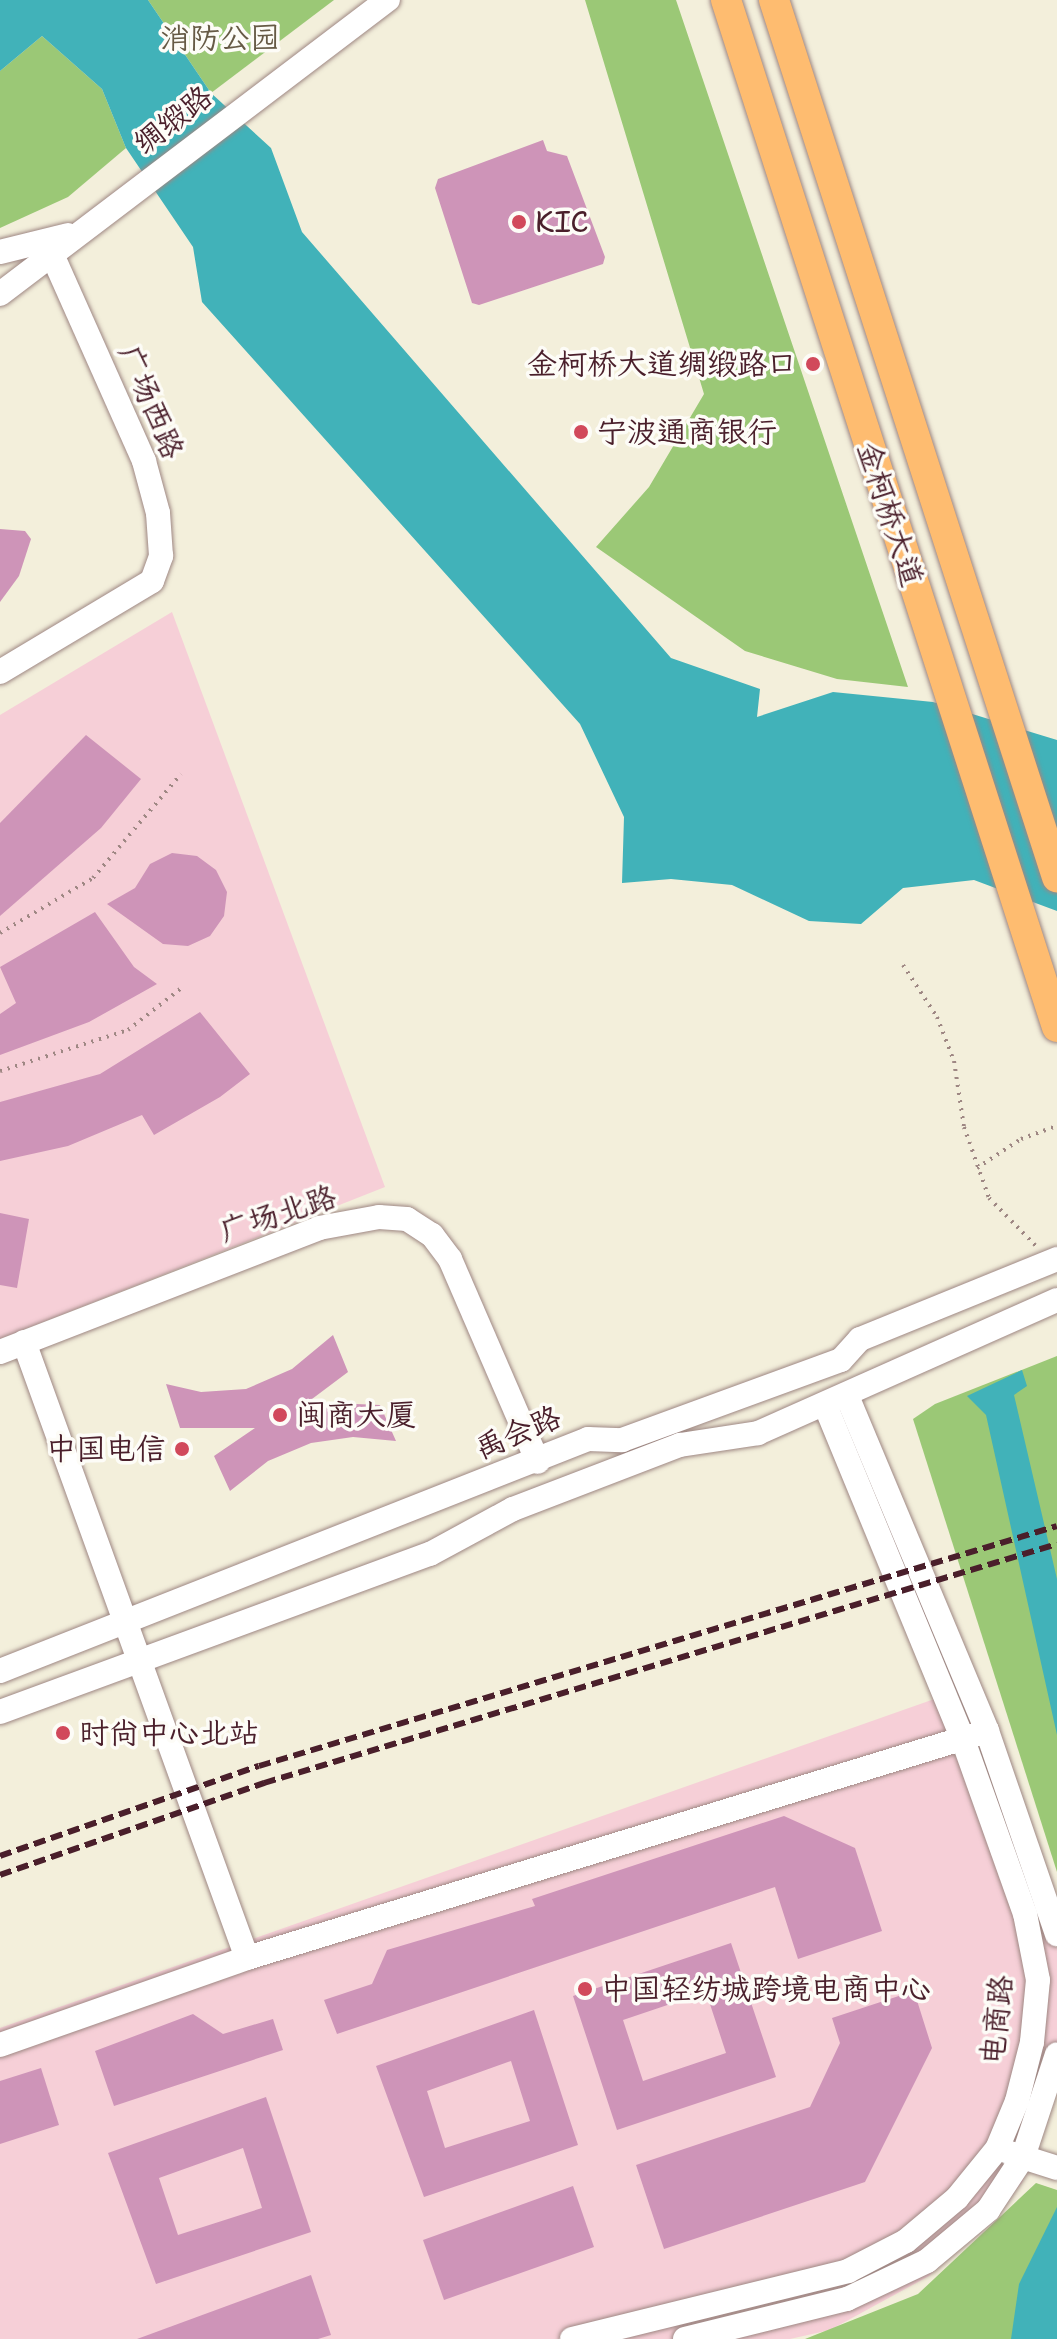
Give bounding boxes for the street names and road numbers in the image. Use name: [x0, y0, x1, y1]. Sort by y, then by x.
street label: 绸缎路: [126, 78, 220, 162]
street label: 广场西路: [111, 340, 191, 464]
street label: 金柯桥大道: [850, 437, 930, 591]
street label: 广场北路: [215, 1178, 341, 1250]
street label: 禹会路: [470, 1399, 566, 1467]
street label: 电商路: [974, 1973, 1020, 2067]

